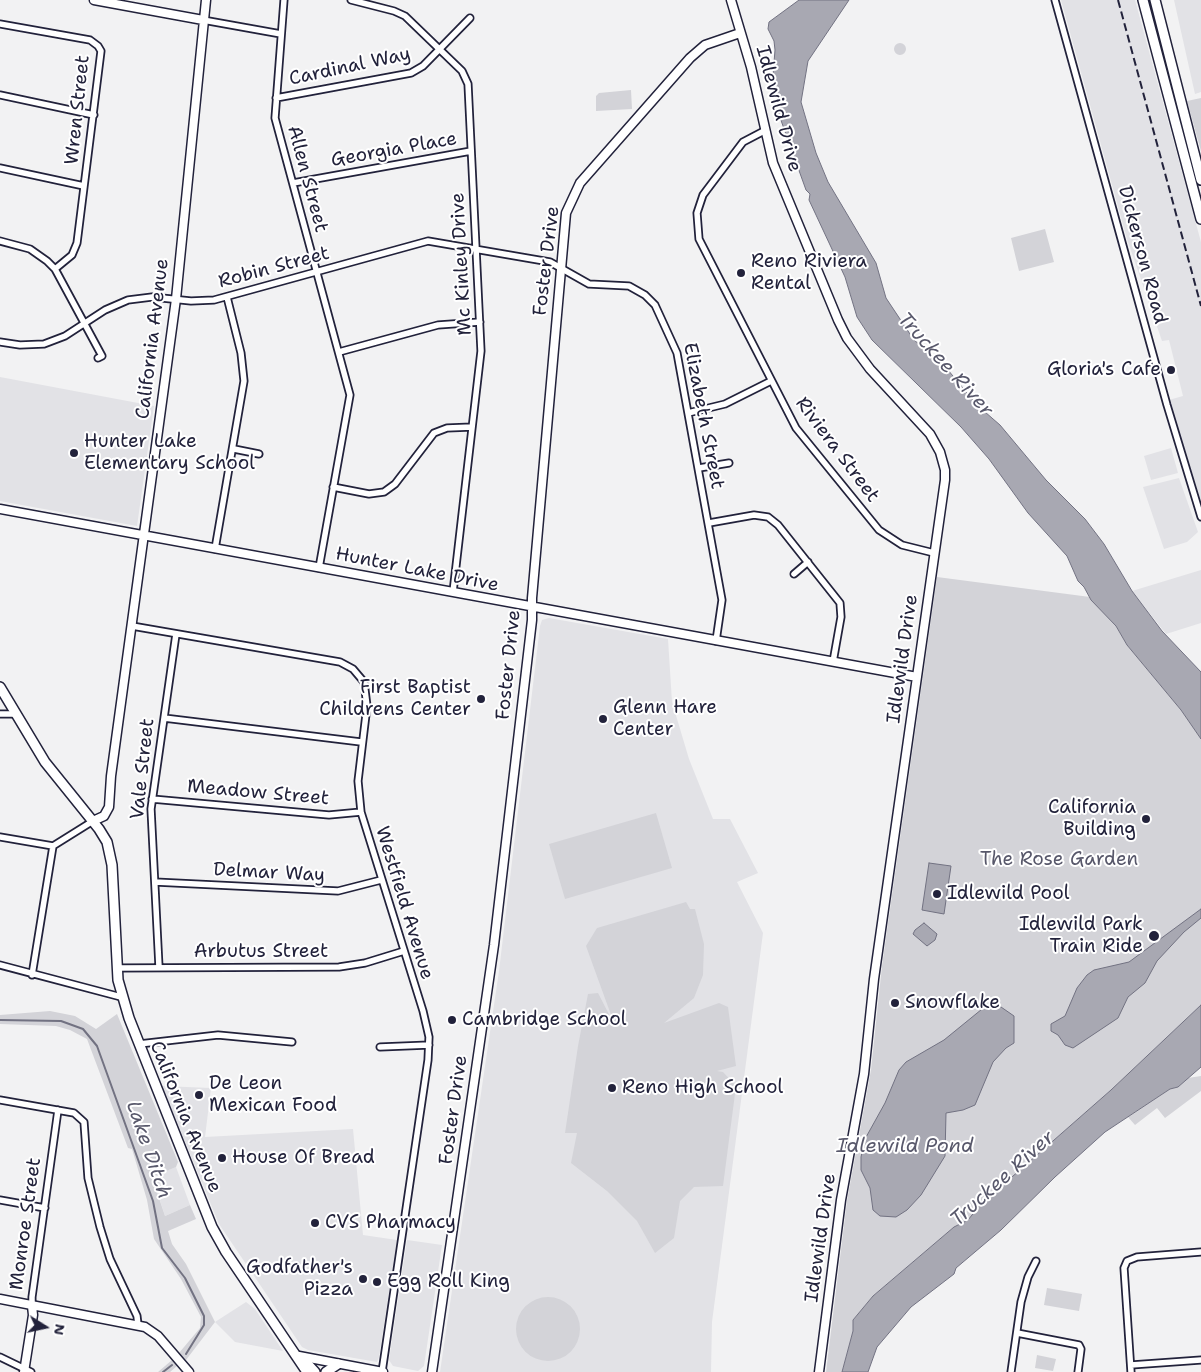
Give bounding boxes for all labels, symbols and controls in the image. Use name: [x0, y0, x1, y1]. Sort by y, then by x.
street label: Cardinal Way: [287, 43, 413, 91]
street label: Idlewild Drive: [750, 43, 806, 175]
street label: Wren Street: [61, 54, 95, 166]
street label: Allen Street: [282, 123, 332, 235]
street label: Georgia Place: [329, 128, 459, 172]
street label: Dickerson Road: [1113, 183, 1171, 327]
street label: Mc Kinley Drive: [447, 192, 477, 336]
street label: Foster Drive: [529, 205, 565, 317]
street label: Robin Street: [216, 242, 332, 294]
place label: Reno Riviera Rental: [751, 251, 867, 295]
street label: California Avenue: [132, 257, 174, 421]
marker: Reno Riviera Rental: [735, 267, 747, 279]
water label: Truckee River: [892, 308, 998, 422]
street label: Elizabeth Street: [678, 341, 728, 491]
place label: Gloria's Cafe: [1047, 359, 1161, 381]
marker: Gloria's Cafe: [1165, 364, 1177, 376]
street label: Riviera Street: [790, 393, 884, 507]
place label: Hunter Lake Elementary School: [84, 431, 255, 475]
marker: Hunter Lake Elementary School: [68, 447, 80, 459]
street label: Hunter Lake Drive: [333, 543, 501, 597]
street label: Idlewild Drive: [883, 593, 923, 725]
street label: Foster Drive: [492, 609, 526, 721]
place label: First Baptist Childrens Center: [319, 677, 471, 721]
marker: First Baptist Childrens Center: [475, 693, 487, 705]
place label: Glenn Hare Center: [613, 697, 717, 741]
marker: Glenn Hare Center: [597, 713, 609, 725]
street label: Vale Street: [126, 717, 160, 821]
street label: Meadow Street: [186, 775, 330, 811]
place label: California Building: [1048, 797, 1136, 841]
marker: California Building: [1140, 813, 1152, 825]
street label: Westfield Avenue: [370, 824, 438, 982]
park label: The Rose Garden: [980, 849, 1138, 871]
street label: Delmar Way: [213, 859, 325, 887]
place label: Idlewild Pool: [947, 883, 1069, 905]
marker: Idlewild Pool: [931, 888, 943, 900]
place label: Idlewild Park Train Ride: [1019, 914, 1143, 958]
marker: Idlewild Park Train Ride: [1147, 929, 1161, 943]
street label: Arbutus Street: [194, 941, 328, 963]
place label: Snowflake: [905, 992, 1000, 1014]
marker: Snowflake: [889, 997, 901, 1009]
place label: Cambridge School: [462, 1009, 626, 1031]
marker: Cambridge School: [446, 1014, 458, 1026]
street label: California Avenue: [144, 1038, 226, 1196]
street label: Foster Drive: [435, 1054, 473, 1166]
place label: De Leon Mexican Food: [209, 1073, 337, 1117]
place label: Reno High School: [622, 1077, 783, 1099]
marker: Reno High School: [606, 1082, 618, 1094]
marker: De Leon Mexican Food: [193, 1089, 205, 1101]
water label: Lake Ditch: [120, 1098, 176, 1202]
water label: Truckee River: [946, 1126, 1060, 1232]
water label: Idlewild Pond: [836, 1135, 974, 1159]
place label: House Of Bread: [232, 1147, 375, 1169]
marker: House Of Bread: [216, 1152, 228, 1164]
street label: Monroe Street: [5, 1156, 47, 1292]
street label: Idlewild Drive: [801, 1172, 841, 1304]
place label: CVS Pharmacy: [325, 1212, 456, 1234]
marker: CVS Pharmacy: [309, 1217, 321, 1229]
place label: Godfather's Pizza: [246, 1257, 353, 1301]
place label: Egg Roll King: [387, 1271, 510, 1293]
marker: Godfather's Pizza: [357, 1273, 369, 1285]
marker: Egg Roll King: [371, 1276, 383, 1288]
north arrow: [20, 1302, 70, 1352]
text: N: [50, 1323, 70, 1337]

